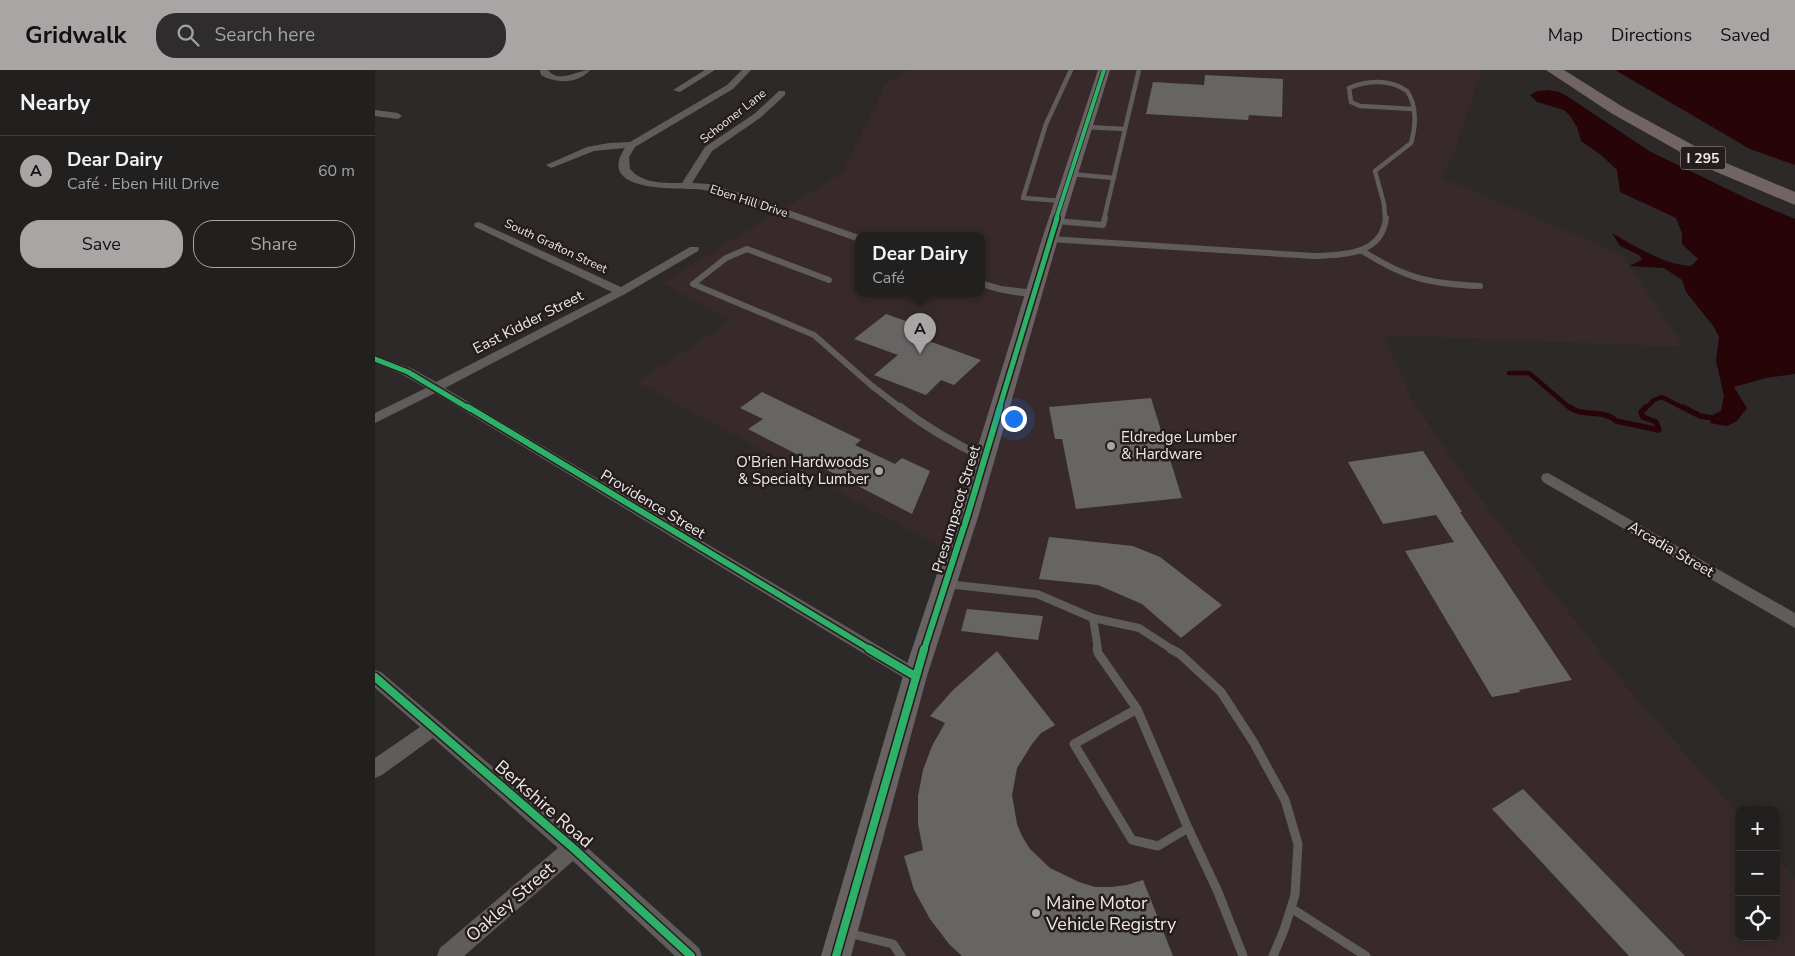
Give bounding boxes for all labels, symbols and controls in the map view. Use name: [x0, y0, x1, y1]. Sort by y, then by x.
search box: [156, 13, 506, 58]
text: Gridwalk: [25, 19, 126, 51]
icon: search: [174, 21, 202, 49]
text: Search here: [214, 22, 315, 48]
text: Map: [1548, 23, 1583, 47]
text: Directions: [1611, 23, 1692, 47]
text: Saved: [1720, 23, 1770, 47]
street label: Schooner Lane: [697, 85, 769, 147]
text: Nearby: [20, 89, 90, 117]
road number: I 295: [1681, 146, 1725, 170]
text: Dear Dairy: [67, 147, 162, 173]
text: A: [30, 160, 42, 182]
text: 60 m: [318, 160, 355, 182]
text: Café · Eben Hill Drive: [67, 173, 219, 195]
street label: Eben Hill Drive: [708, 181, 790, 221]
street label: South Grafton Street: [502, 215, 611, 277]
button: Save: [20, 220, 183, 268]
button: Share: [193, 220, 355, 268]
popup: [855, 232, 985, 297]
text: Dear Dairy: [872, 241, 968, 267]
text: Café: [872, 267, 905, 289]
street label: East Kidder Street: [469, 285, 587, 358]
pin: A: [904, 313, 936, 354]
your location: [1001, 406, 1027, 432]
place label: Eldredge Lumber & Hardware: [1121, 427, 1237, 464]
marker: Eldredge Lumber & Hardware: [1105, 440, 1117, 452]
street label: Presumpscot Street: [927, 442, 985, 575]
place label: O'Brien Hardwoods & Specialty Lumber: [736, 452, 870, 489]
street label: Providence Street: [597, 465, 710, 544]
marker: O'Brien Hardwoods & Specialty Lumber: [873, 465, 885, 477]
street label: Arcadia Street: [1624, 516, 1718, 582]
street label: Berkshire Road: [490, 755, 598, 853]
map controls: [1735, 806, 1780, 941]
button: +: [1735, 806, 1780, 851]
button: −: [1735, 851, 1780, 896]
street label: Oakley Street: [461, 856, 560, 947]
place label: Maine Motor Vehicle Registry: [1045, 891, 1177, 936]
button: locate: [1735, 896, 1780, 941]
marker: Maine Motor Vehicle Registry: [1030, 907, 1042, 919]

